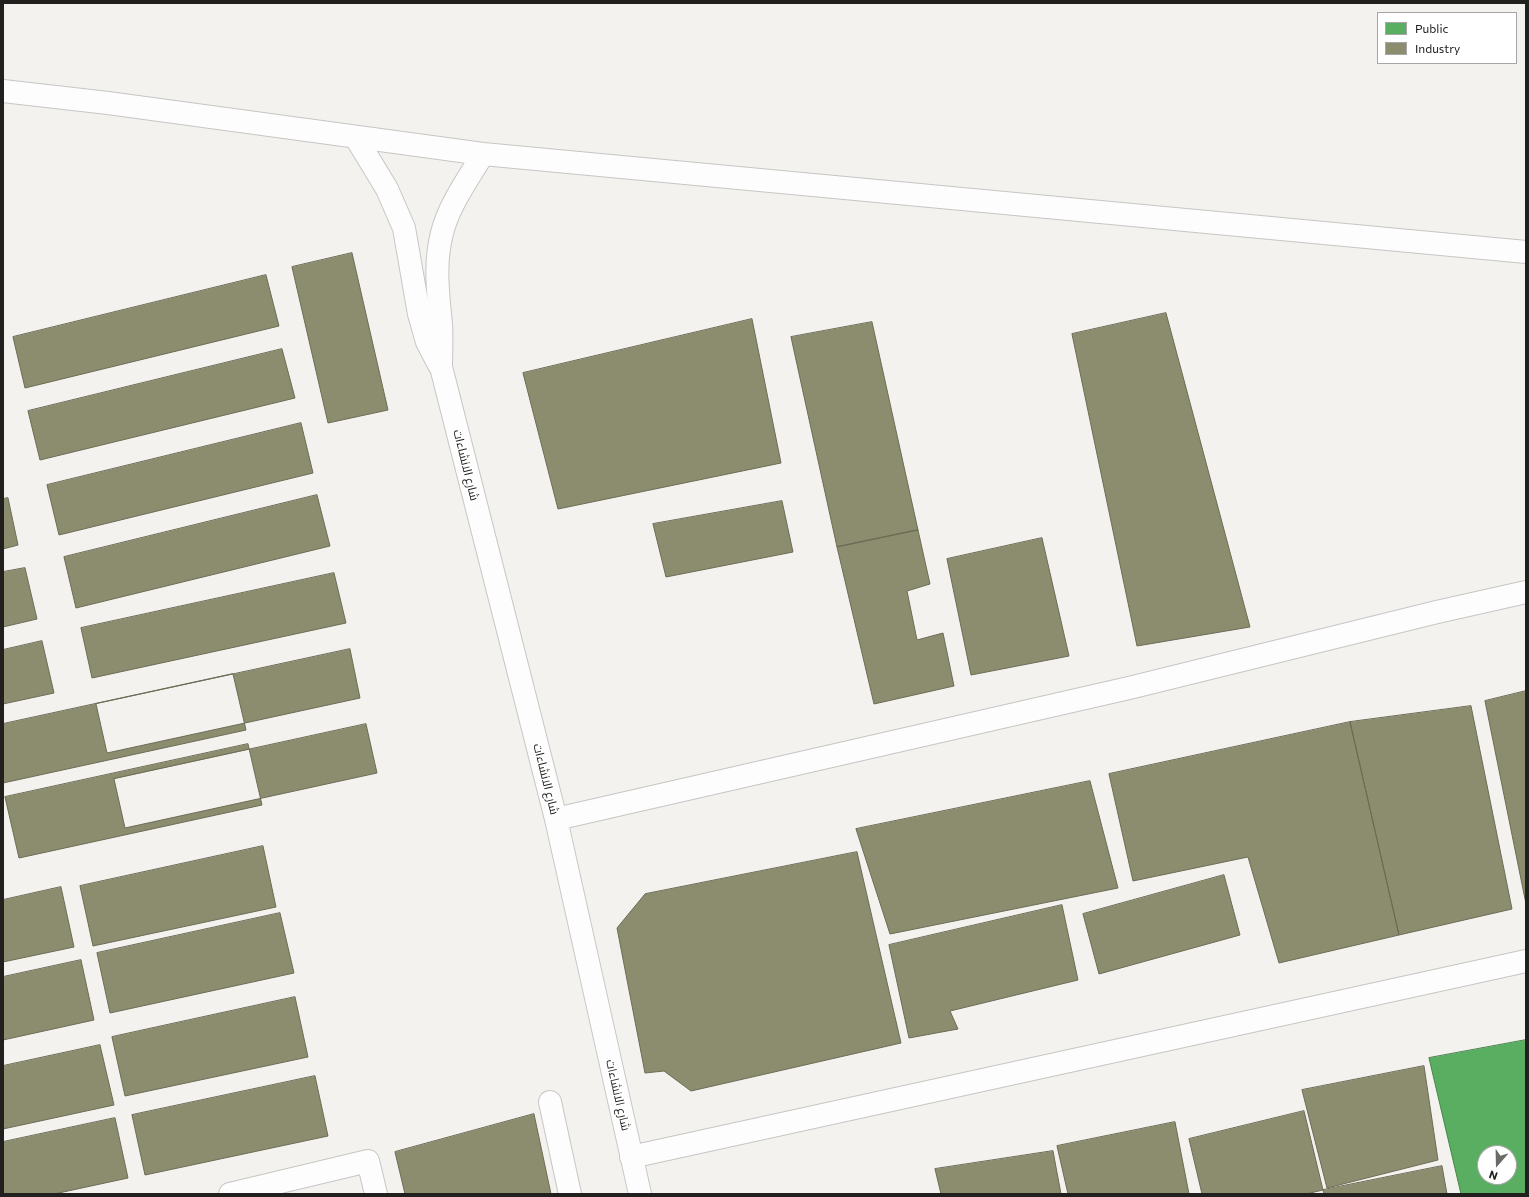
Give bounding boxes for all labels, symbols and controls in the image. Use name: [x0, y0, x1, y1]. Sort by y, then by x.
legend: [1377, 12, 1517, 64]
text: Public: [1415, 21, 1448, 35]
text: Industry: [1415, 41, 1460, 55]
street label: شارع الانشاءات: [450, 428, 482, 502]
street label: شارع الانشاءات: [530, 742, 562, 816]
street label: شارع الانشاءات: [603, 1058, 633, 1132]
north arrow: [1477, 1145, 1517, 1185]
text: N: [1487, 1168, 1499, 1183]

